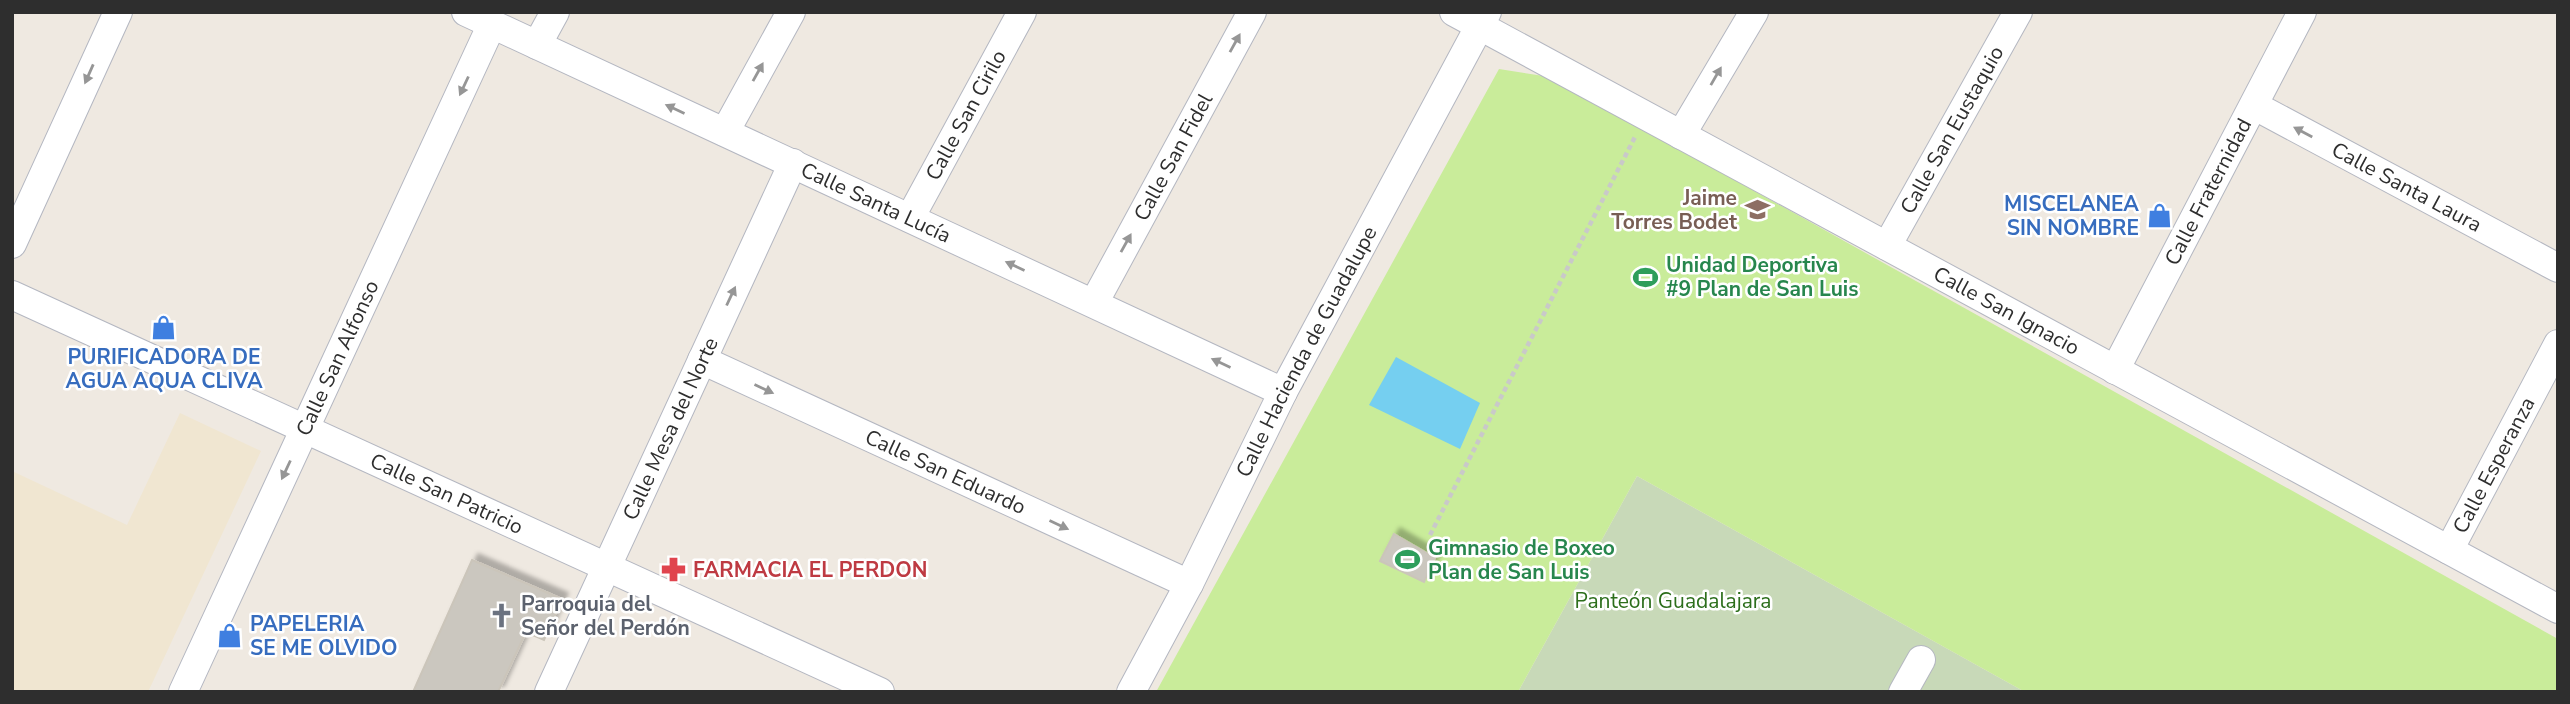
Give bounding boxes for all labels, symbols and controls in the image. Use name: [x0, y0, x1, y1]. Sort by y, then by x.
one-way arrow: [1229, 33, 1241, 53]
street label: Calle San Eustaquio: [1894, 41, 2010, 219]
street label: Calle San Cirilo: [919, 45, 1013, 185]
one-way arrow: [752, 62, 764, 82]
one-way arrow: [84, 64, 95, 85]
one-way arrow: [1710, 67, 1722, 86]
one-way arrow: [458, 76, 470, 96]
street label: Calle San Fidel: [1127, 88, 1220, 226]
one-way arrow: [665, 103, 685, 115]
street label: Calle Fraternidad: [2158, 113, 2258, 270]
one-way arrow: [2293, 126, 2313, 137]
street label: Calle Santa Laura: [2327, 135, 2487, 239]
street label: Calle Santa Lucía: [796, 156, 955, 250]
place label: Jaime Torres Bodet: [1611, 184, 1738, 236]
place label: MISCELANEA SIN NOMBRE: [2004, 190, 2139, 242]
school or university icon: Jaime Torres Bodet: [1743, 196, 1771, 224]
shop icon: MISCELANEA SIN NOMBRE: [2145, 202, 2173, 230]
street label: Calle Hacienda de Guadalupe: [1230, 221, 1383, 482]
one-way arrow: [1121, 233, 1132, 253]
place label: Unidad Deportiva #9 Plan de San Luis: [1666, 251, 1858, 303]
street label: Calle San Ignacio: [1928, 260, 2084, 362]
one-way arrow: [1005, 261, 1025, 272]
sports icon: Unidad Deportiva #9 Plan de San Luis: [1632, 263, 1660, 291]
street label: Calle San Alfonso: [289, 276, 386, 440]
one-way arrow: [725, 286, 737, 306]
shop icon: PURIFICADORA DE AGUA AQUA CLIVA: [150, 314, 178, 342]
street label: Calle Mesa del Norte: [616, 333, 725, 525]
place label: PURIFICADORA DE AGUA AQUA CLIVA: [65, 343, 263, 395]
one-way arrow: [1211, 357, 1231, 369]
one-way arrow: [754, 383, 774, 394]
street label: Calle Esperanza: [2446, 392, 2542, 538]
street label: Calle San Eduardo: [861, 423, 1030, 521]
street label: Calle San Patricio: [366, 447, 528, 541]
one-way arrow: [280, 460, 291, 481]
one-way arrow: [1049, 520, 1070, 531]
place label: Gimnasio de Boxeo Plan de San Luis: [1428, 534, 1615, 586]
sports icon: Gimnasio de Boxeo Plan de San Luis: [1394, 546, 1422, 574]
pharmacy icon: FARMACIA EL PERDON: [659, 556, 687, 584]
place label: FARMACIA EL PERDON: [693, 556, 928, 584]
park label: Panteón Guadalajara: [1575, 587, 1771, 615]
place label: Parroquia del Señor del Perdón: [521, 590, 690, 642]
church icon: Parroquia del Señor del Perdón: [487, 602, 515, 630]
place label: PAPELERIA SE ME OLVIDO: [250, 610, 397, 662]
shop icon: PAPELERIA SE ME OLVIDO: [216, 622, 244, 650]

